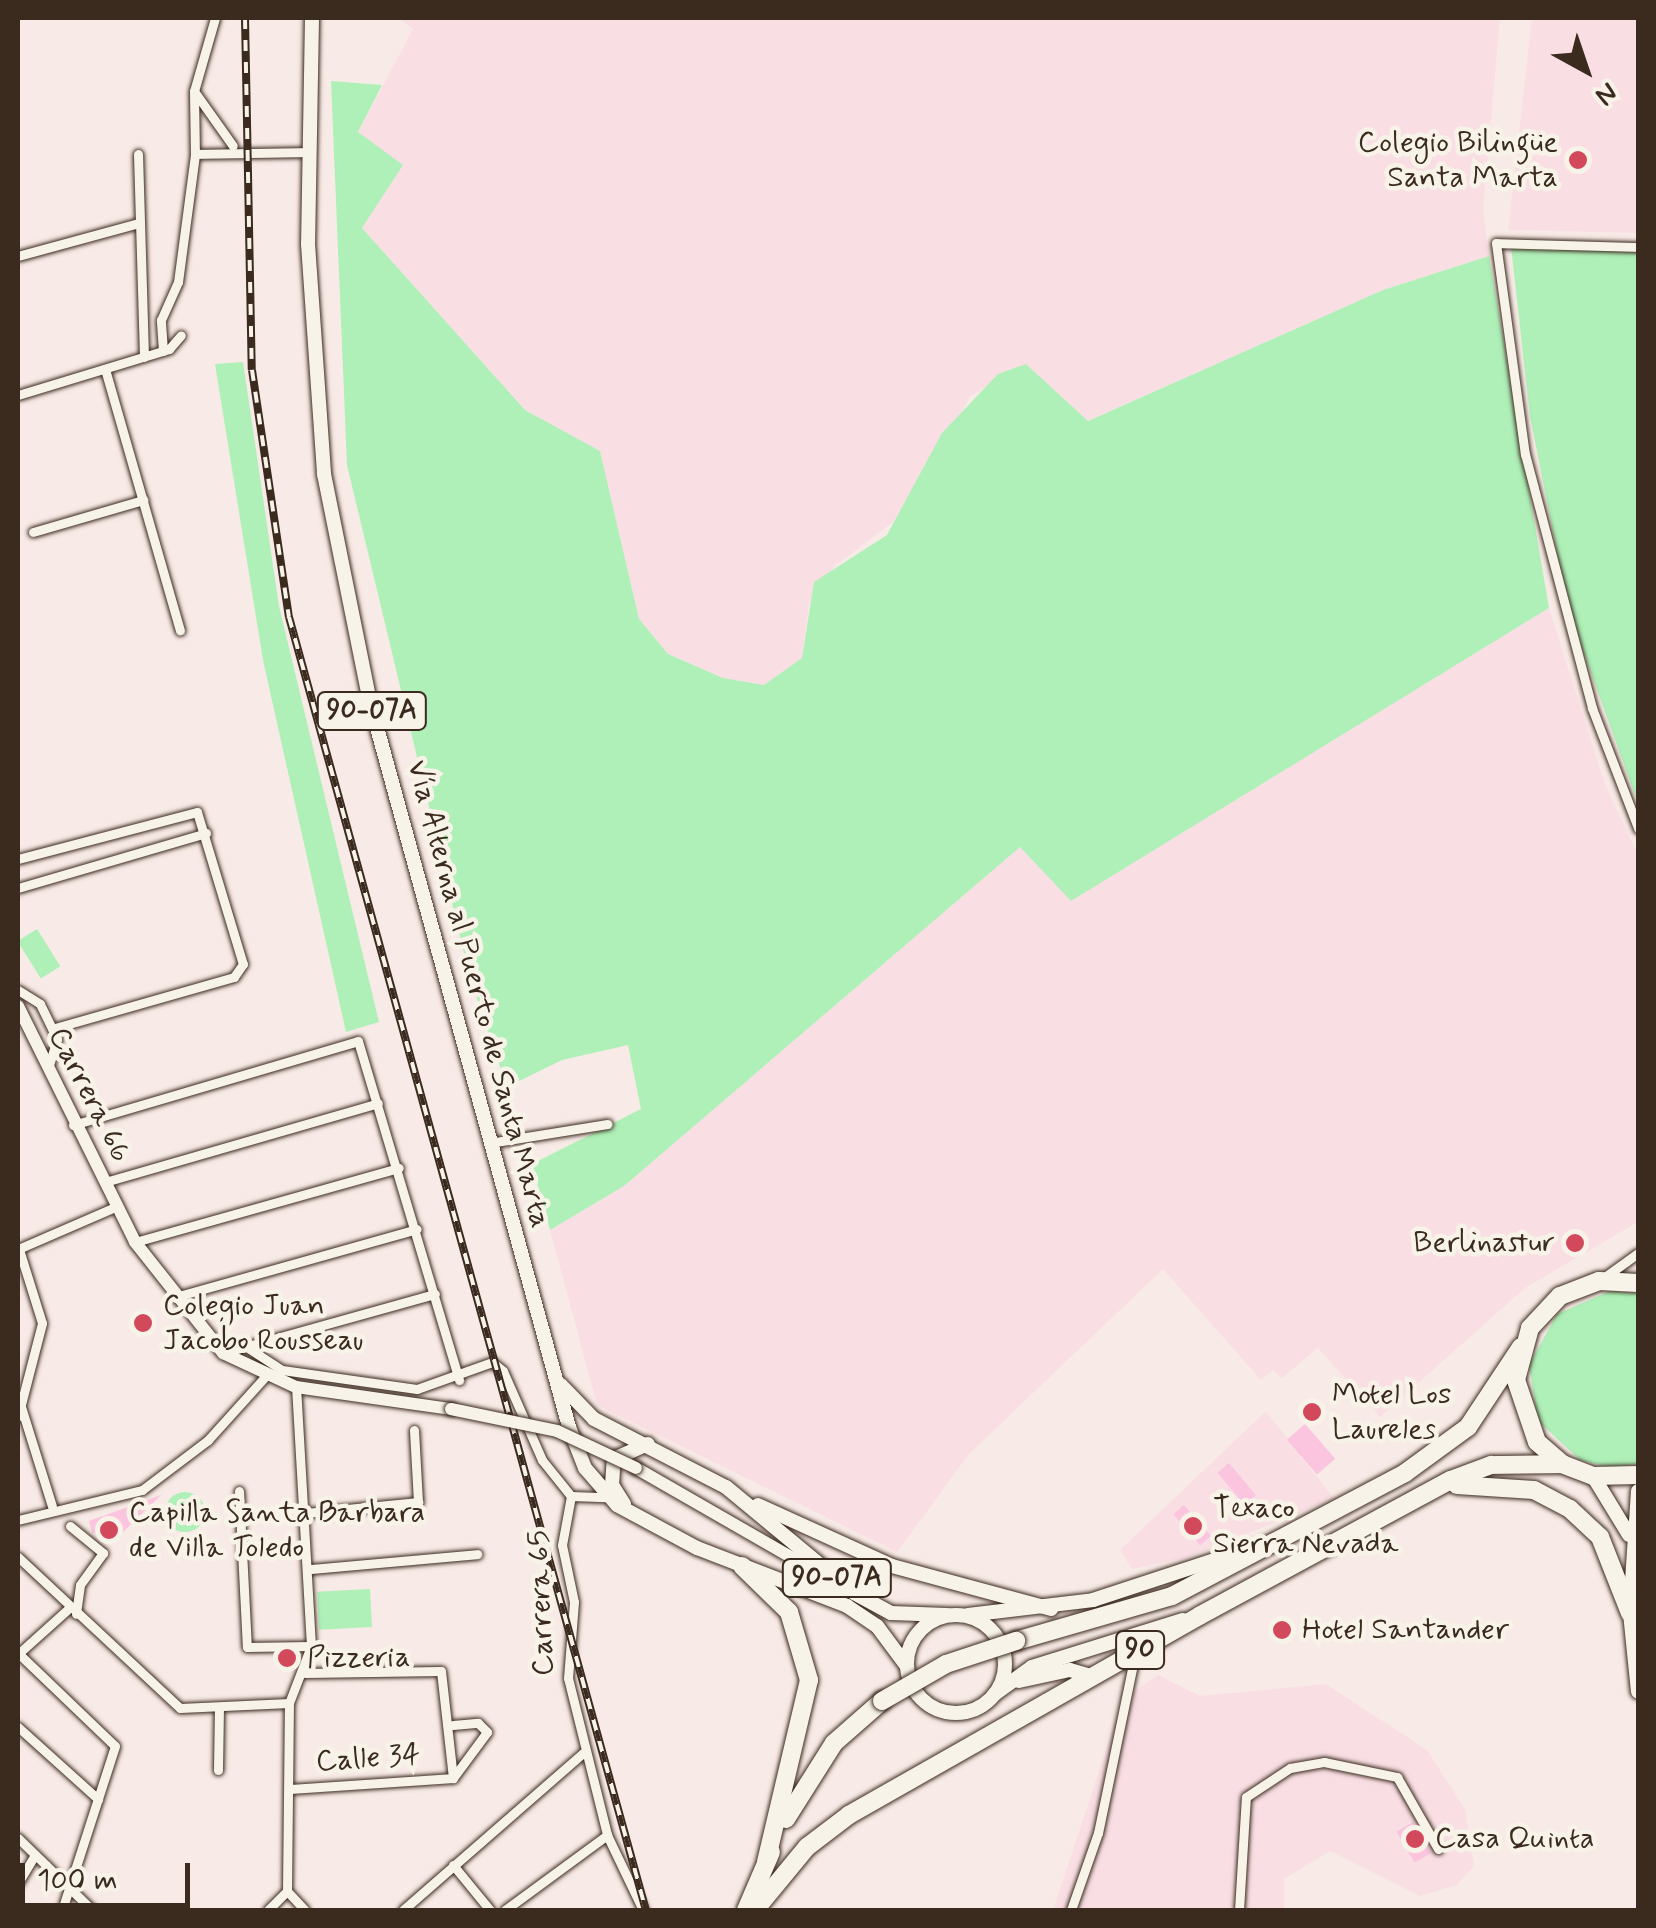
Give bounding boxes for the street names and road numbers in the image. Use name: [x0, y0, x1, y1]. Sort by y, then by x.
road number: 90-07A: [314, 688, 430, 734]
street label: Vía Alterna al Puerto de Santa Marta: [398, 757, 558, 1231]
street label: Carrera 66: [40, 1022, 138, 1168]
street label: Carrera 65: [521, 1529, 563, 1677]
road number: 90-07A: [780, 1555, 894, 1601]
road number: 90: [1115, 1627, 1165, 1673]
street label: Calle 34: [315, 1737, 421, 1781]

